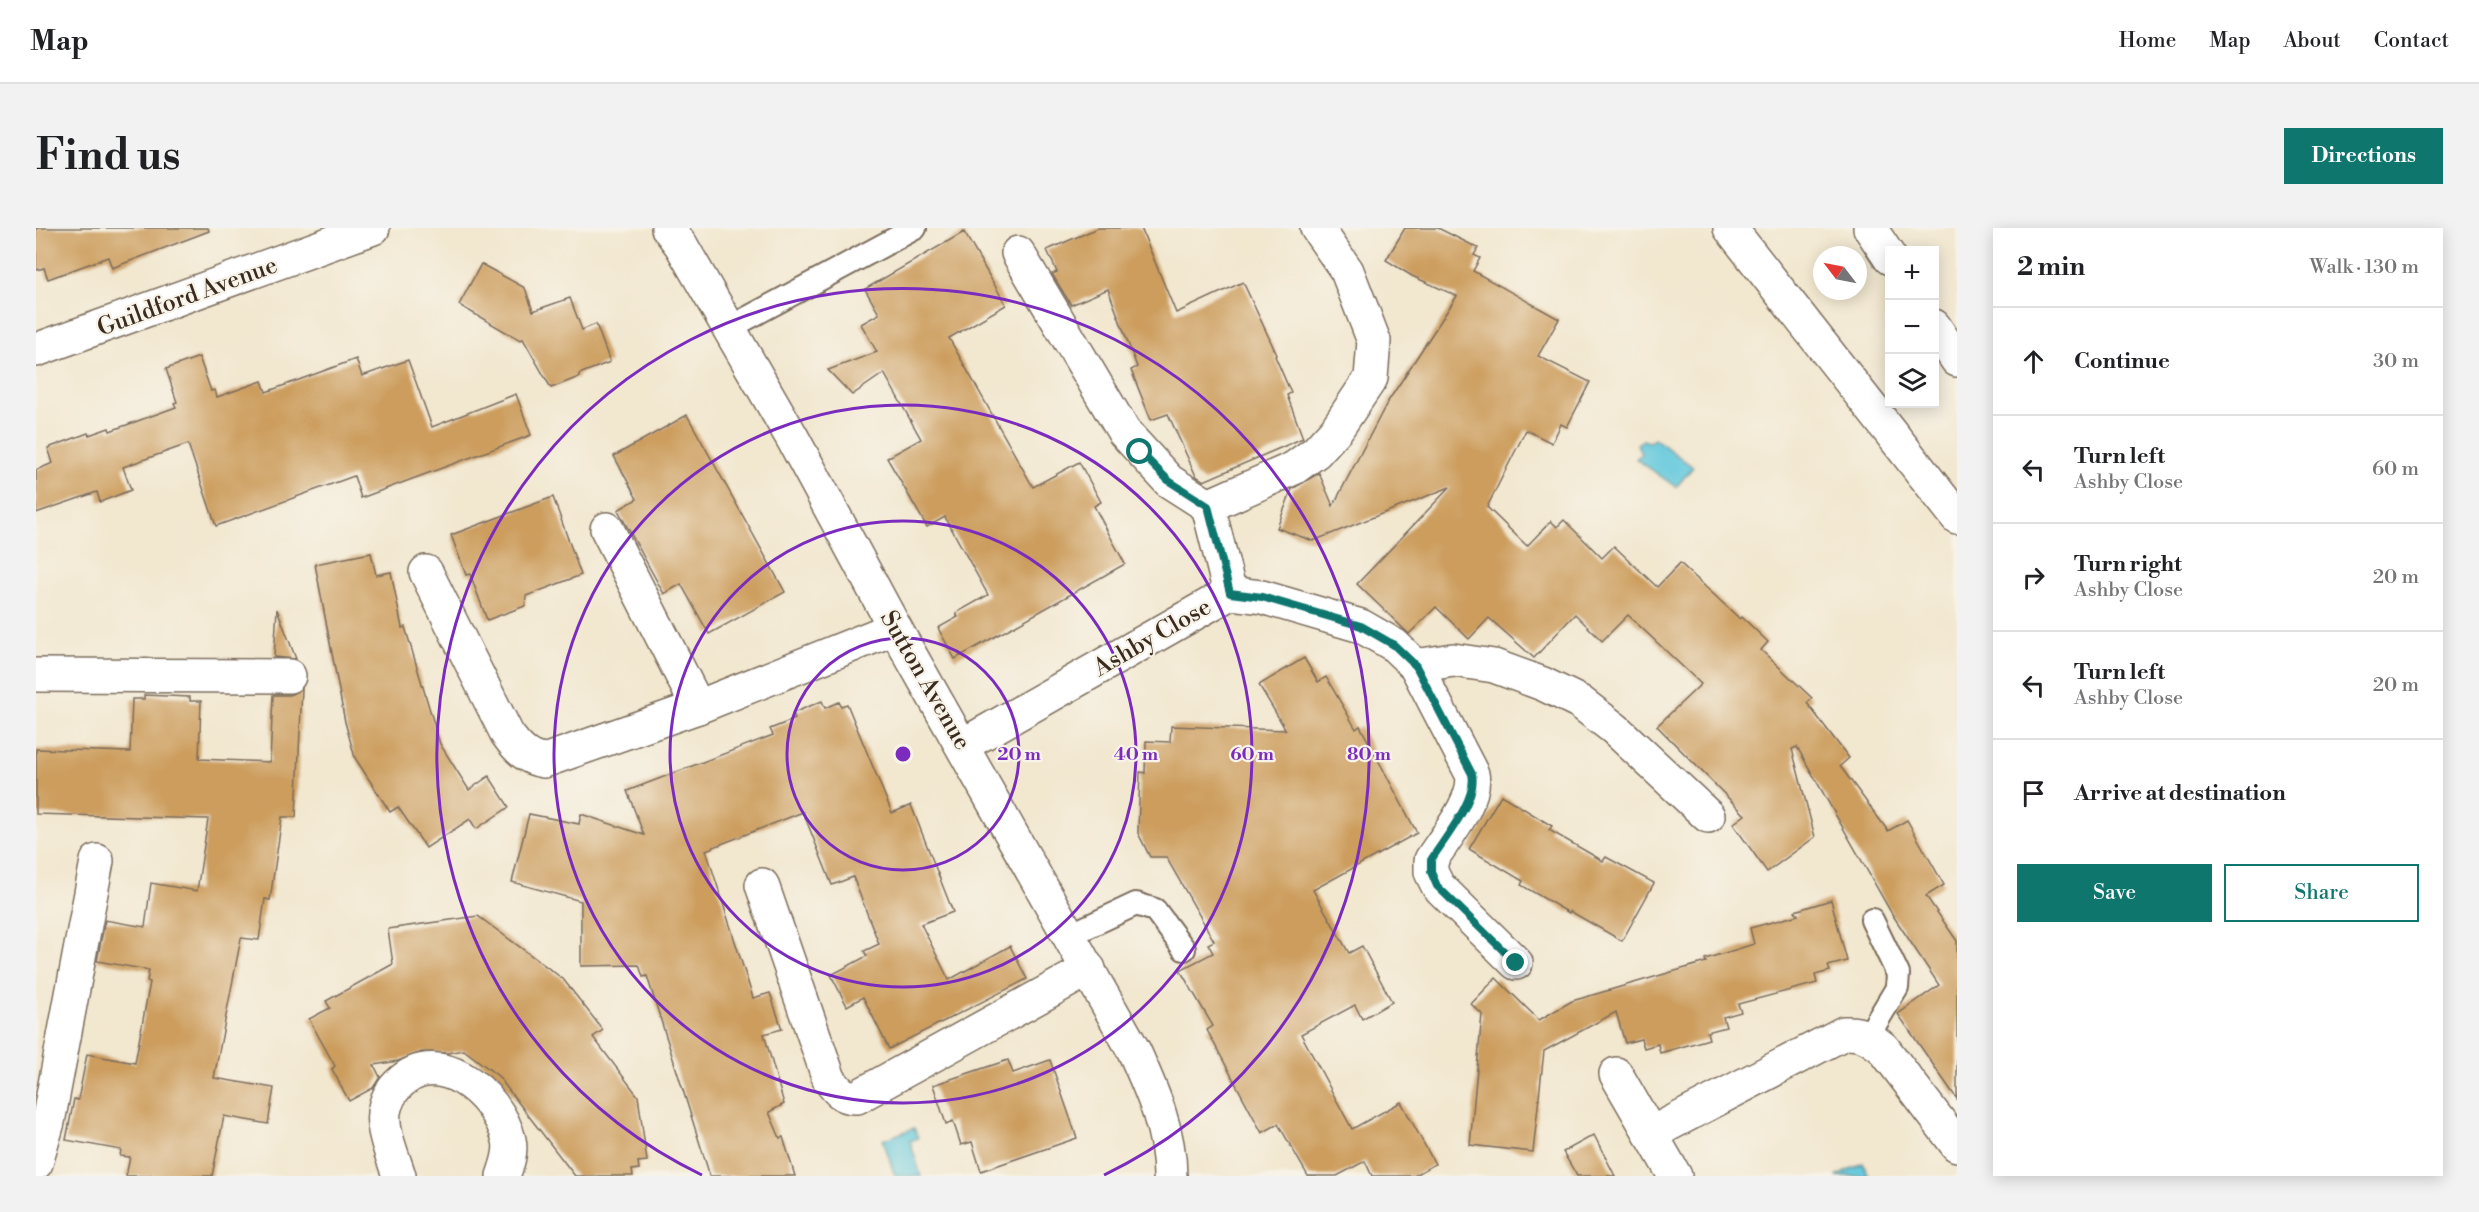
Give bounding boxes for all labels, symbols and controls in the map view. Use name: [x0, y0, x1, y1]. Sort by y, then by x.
text: Map: [30, 24, 89, 59]
text: Home: [2119, 28, 2176, 54]
text: Map: [2209, 28, 2251, 54]
text: About: [2284, 28, 2341, 54]
text: Contact: [2374, 28, 2449, 54]
button: Directions: [2284, 128, 2443, 184]
text: Find us: [36, 130, 180, 183]
north arrow: [1813, 246, 1867, 300]
map controls: [1885, 246, 1939, 408]
button: +: [1885, 246, 1939, 300]
street label: Guildford Avenue: [93, 250, 282, 343]
text: 2 min: [2017, 251, 2085, 283]
text: Walk · 130 m: [2310, 255, 2419, 280]
button: −: [1885, 300, 1939, 354]
icon: ahead: [2017, 345, 2050, 378]
text: Continue: [2074, 348, 2170, 375]
text: 30 m: [2373, 349, 2419, 374]
button: layers: [1885, 354, 1939, 408]
route start: [1126, 438, 1152, 464]
text: Turn left: [2074, 443, 2165, 470]
icon: left: [2017, 453, 2050, 486]
text: 60 m: [2372, 457, 2419, 482]
text: Ashby Close: [2074, 470, 2183, 495]
text: Turn right: [2074, 551, 2182, 578]
icon: right: [2017, 561, 2050, 594]
text: 20 m: [2373, 565, 2419, 590]
text: Ashby Close: [2074, 578, 2183, 603]
street label: Ashby Close: [1087, 592, 1217, 684]
street label: Sutton Avenue: [873, 605, 977, 756]
text: Turn left: [2074, 659, 2165, 686]
icon: left: [2017, 669, 2050, 702]
text: 20 m: [2373, 673, 2419, 698]
text: Ashby Close: [2074, 686, 2183, 711]
text: 20 m: [997, 743, 1041, 766]
text: 40 m: [1114, 743, 1159, 766]
text: 60 m: [1230, 743, 1274, 766]
text: 80 m: [1347, 743, 1392, 766]
centre of rings: [893, 744, 913, 764]
icon: arrive: [2017, 777, 2050, 810]
text: Arrive at destination: [2074, 780, 2286, 807]
button: Save: [2017, 864, 2212, 922]
button: Share: [2224, 864, 2419, 922]
route end: [1502, 949, 1528, 975]

